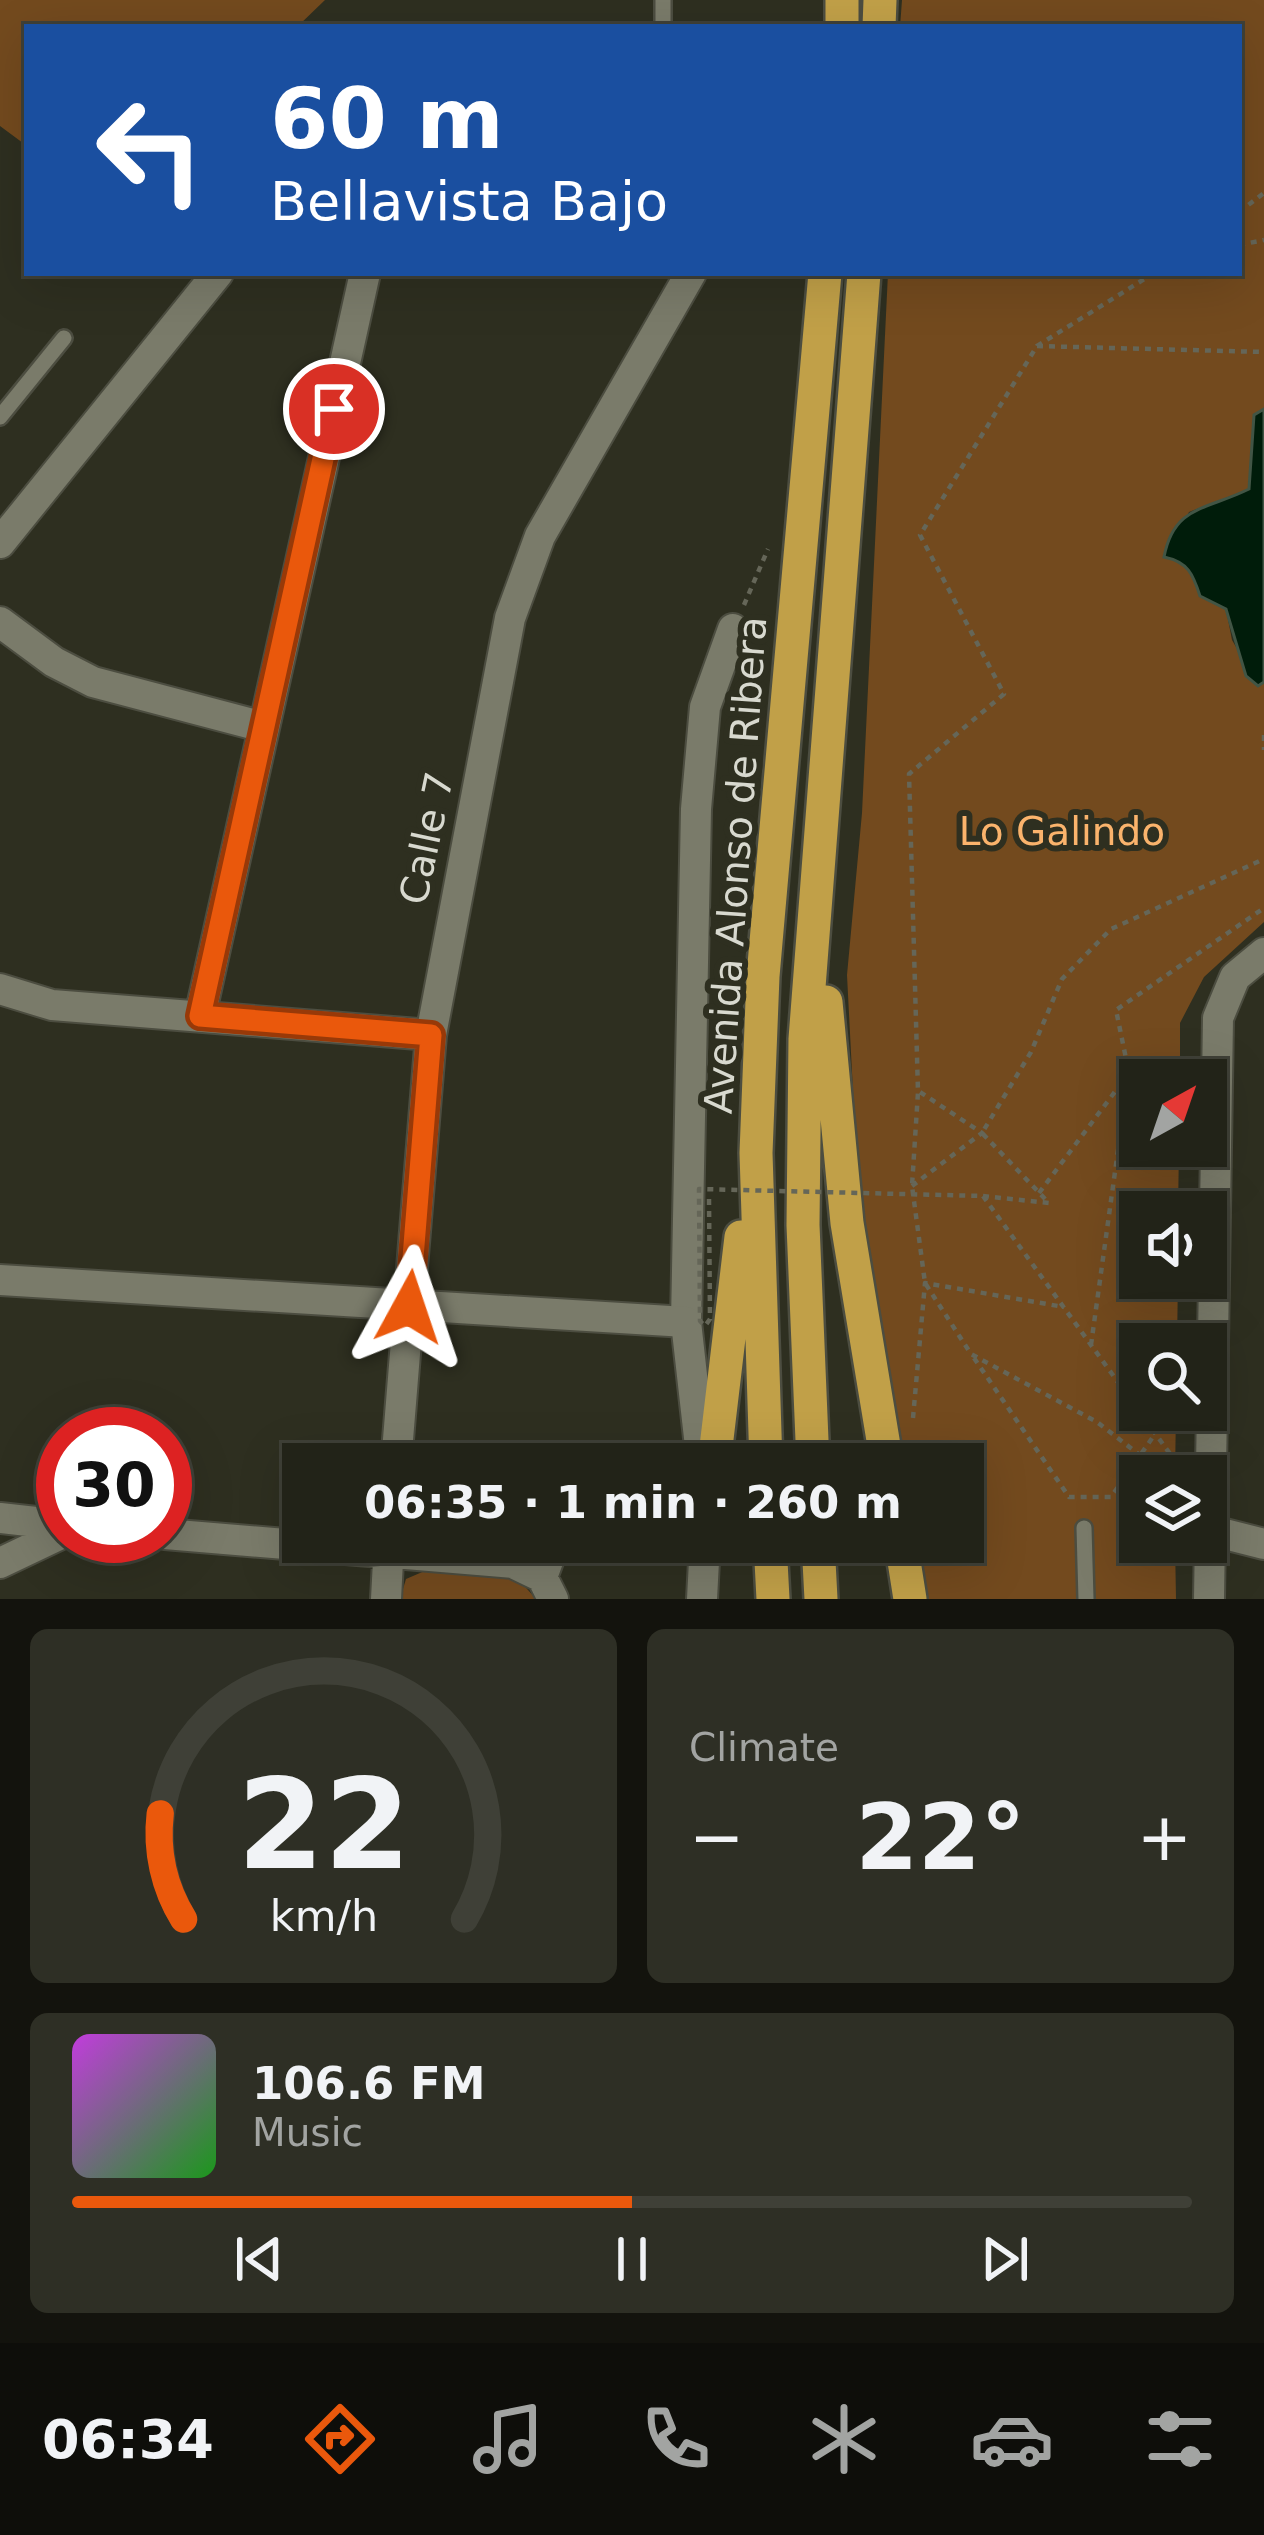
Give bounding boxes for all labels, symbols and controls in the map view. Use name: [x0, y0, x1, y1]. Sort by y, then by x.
text: 60 m: [270, 70, 504, 168]
icon: left: [72, 72, 228, 228]
text: Bellavista Bajo: [270, 170, 668, 233]
pin: [283, 358, 385, 460]
icon: arrive: [301, 376, 367, 442]
street label: Avenida Alonso de Ribera: [696, 615, 775, 1115]
street label: Calle 7: [391, 768, 462, 908]
park label: Lo Galindo: [959, 809, 1165, 854]
north arrow: [1119, 1059, 1227, 1167]
map controls: [1119, 1059, 1227, 1563]
button: sound: [1119, 1191, 1227, 1299]
position arrow: [346, 1244, 472, 1370]
button: search: [1119, 1323, 1227, 1431]
speed limit sign: 30: [36, 1407, 192, 1563]
button: layers: [1119, 1455, 1227, 1563]
text: 06:35 · 1 min · 260 m: [364, 1476, 902, 1529]
text: Climate: [689, 1725, 839, 1770]
text: 22: [237, 1752, 410, 1897]
text: 22°: [855, 1785, 1026, 1890]
text: −: [689, 1799, 744, 1876]
text: +: [1137, 1799, 1192, 1876]
text: km/h: [269, 1891, 378, 1941]
text: 106.6 FM: [252, 2057, 486, 2110]
text: Music: [252, 2110, 363, 2155]
icon: previous: [226, 2226, 292, 2292]
icon: pause: [599, 2226, 665, 2292]
icon: next: [972, 2226, 1038, 2292]
icon: directions: [298, 2397, 382, 2481]
icon: music: [466, 2397, 550, 2481]
icon: phone: [634, 2397, 718, 2481]
icon: climate: [802, 2397, 886, 2481]
icon: car: [970, 2397, 1054, 2481]
icon: filters: [1138, 2397, 1222, 2481]
text: 06:34: [42, 2408, 214, 2471]

